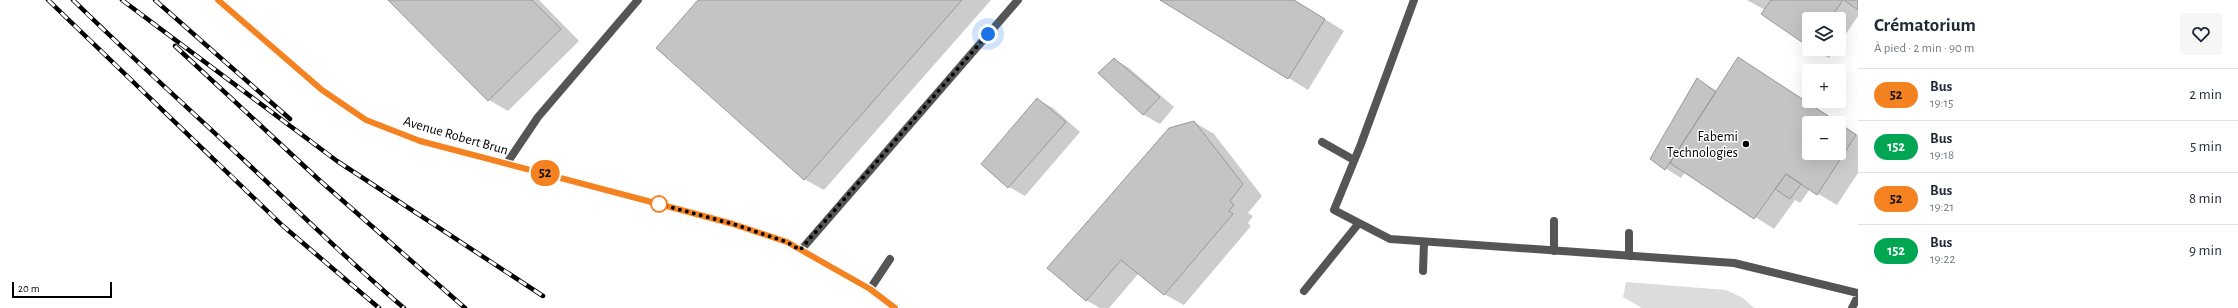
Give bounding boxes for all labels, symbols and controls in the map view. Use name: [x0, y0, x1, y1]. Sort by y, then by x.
map controls: [1802, 12, 1846, 160]
button: layers: [1802, 12, 1846, 56]
button: heart: [2180, 13, 2222, 55]
text: Crématorium: [1874, 16, 1976, 35]
your location: [978, 24, 998, 44]
text: À pied · 2 min · 90 m: [1874, 42, 1975, 55]
button: +: [1802, 64, 1846, 108]
text: Bus: [1930, 79, 1952, 94]
text: 2 min: [2189, 87, 2222, 102]
text: 52: [1890, 88, 1902, 102]
text: 19:15: [1930, 97, 1953, 110]
street label: Avenue Robert Brun: [402, 114, 510, 158]
button: −: [1802, 116, 1846, 160]
place label: Fabemi Technologies: [1667, 130, 1738, 160]
text: Bus: [1930, 131, 1952, 146]
marker: Fabemi Technologies: [1741, 139, 1751, 149]
text: 5 min: [2190, 139, 2222, 154]
text: 152: [1887, 140, 1905, 154]
text: 19:18: [1930, 149, 1954, 162]
line badge: 52: [527, 160, 563, 186]
text: 52: [539, 166, 551, 180]
text: Bus: [1930, 183, 1952, 198]
text: 8 min: [2189, 191, 2222, 206]
text: 52: [1890, 192, 1902, 206]
unlabelled marker: [650, 195, 668, 213]
text: 19:21: [1930, 201, 1954, 214]
text: Bus: [1930, 235, 1952, 250]
text: 9 min: [2189, 243, 2222, 258]
text: 152: [1887, 244, 1905, 258]
text: 19:22: [1930, 253, 1955, 266]
scale bar: [12, 280, 112, 299]
text: 20 m: [18, 283, 39, 294]

